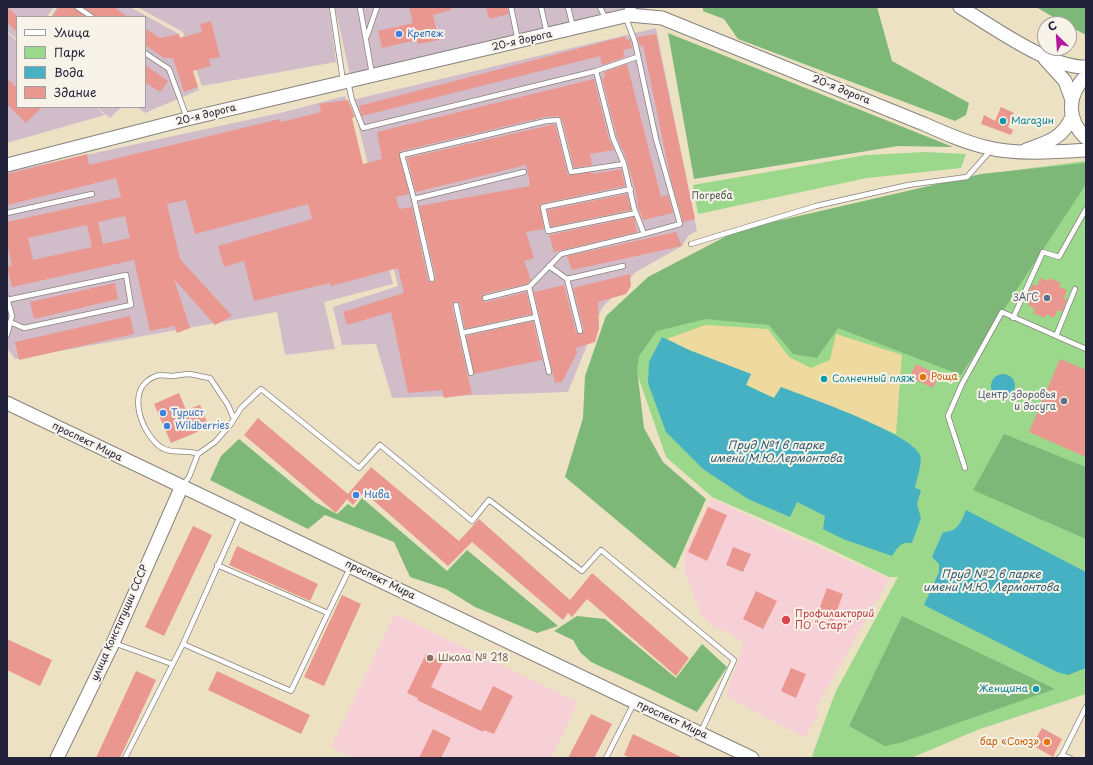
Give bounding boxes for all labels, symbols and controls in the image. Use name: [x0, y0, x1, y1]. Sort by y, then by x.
legend: [16, 16, 146, 108]
north arrow: [1037, 16, 1077, 56]
text: С: [1045, 16, 1059, 35]
text: Улица: [54, 23, 90, 41]
place label: Крепеж: [407, 28, 443, 40]
street label: 20-я дорога: [491, 28, 553, 54]
marker: Крепеж: [394, 29, 404, 39]
text: Парк: [54, 43, 85, 61]
text: Вода: [54, 63, 84, 81]
street label: 20-я дорога: [810, 73, 872, 107]
text: Здание: [54, 83, 96, 101]
street label: 20-я дорога: [175, 102, 237, 128]
place label: Магазин: [1011, 115, 1054, 127]
marker: Магазин: [998, 116, 1008, 126]
park label: Погреба: [691, 190, 733, 202]
place label: ЗАГС: [1013, 292, 1039, 304]
marker: ЗАГС: [1042, 293, 1052, 303]
place label: Роща: [931, 371, 958, 383]
marker: Роща: [918, 372, 928, 382]
place label: Солнечный пляж: [832, 373, 914, 385]
marker: Солнечный пляж: [819, 374, 829, 384]
place label: Центр здоровья и досуга: [978, 389, 1056, 412]
marker: Центр здоровья и досуга: [1059, 396, 1069, 406]
place label: Турист: [171, 407, 204, 419]
marker: Турист: [158, 408, 168, 418]
street label: проспект Мира: [50, 420, 124, 464]
place label: Wildberries: [175, 420, 229, 432]
marker: Wildberries: [162, 421, 172, 431]
water label: Пруд №1 в парке имени М.Ю.Лермонтова: [710, 439, 842, 465]
place label: Нива: [364, 489, 390, 501]
marker: Нива: [351, 490, 361, 500]
street label: проспект Мира: [343, 558, 417, 602]
street label: улица Конституции СССР: [89, 563, 151, 683]
water label: Пруд №2 в парке имени М.Ю. Лермонтова: [923, 568, 1059, 594]
place label: Профилакторий ПО "Старт": [795, 608, 874, 632]
marker: Профилакторий ПО "Старт": [780, 614, 792, 626]
place label: Школа № 218: [438, 652, 509, 664]
marker: Школа № 218: [425, 653, 435, 663]
place label: Женщина: [979, 683, 1028, 695]
marker: Женщина: [1031, 684, 1041, 694]
street label: проспект Мира: [635, 698, 709, 742]
place label: бар «Союз»: [980, 736, 1039, 748]
marker: бар «Союз»: [1042, 737, 1052, 747]

